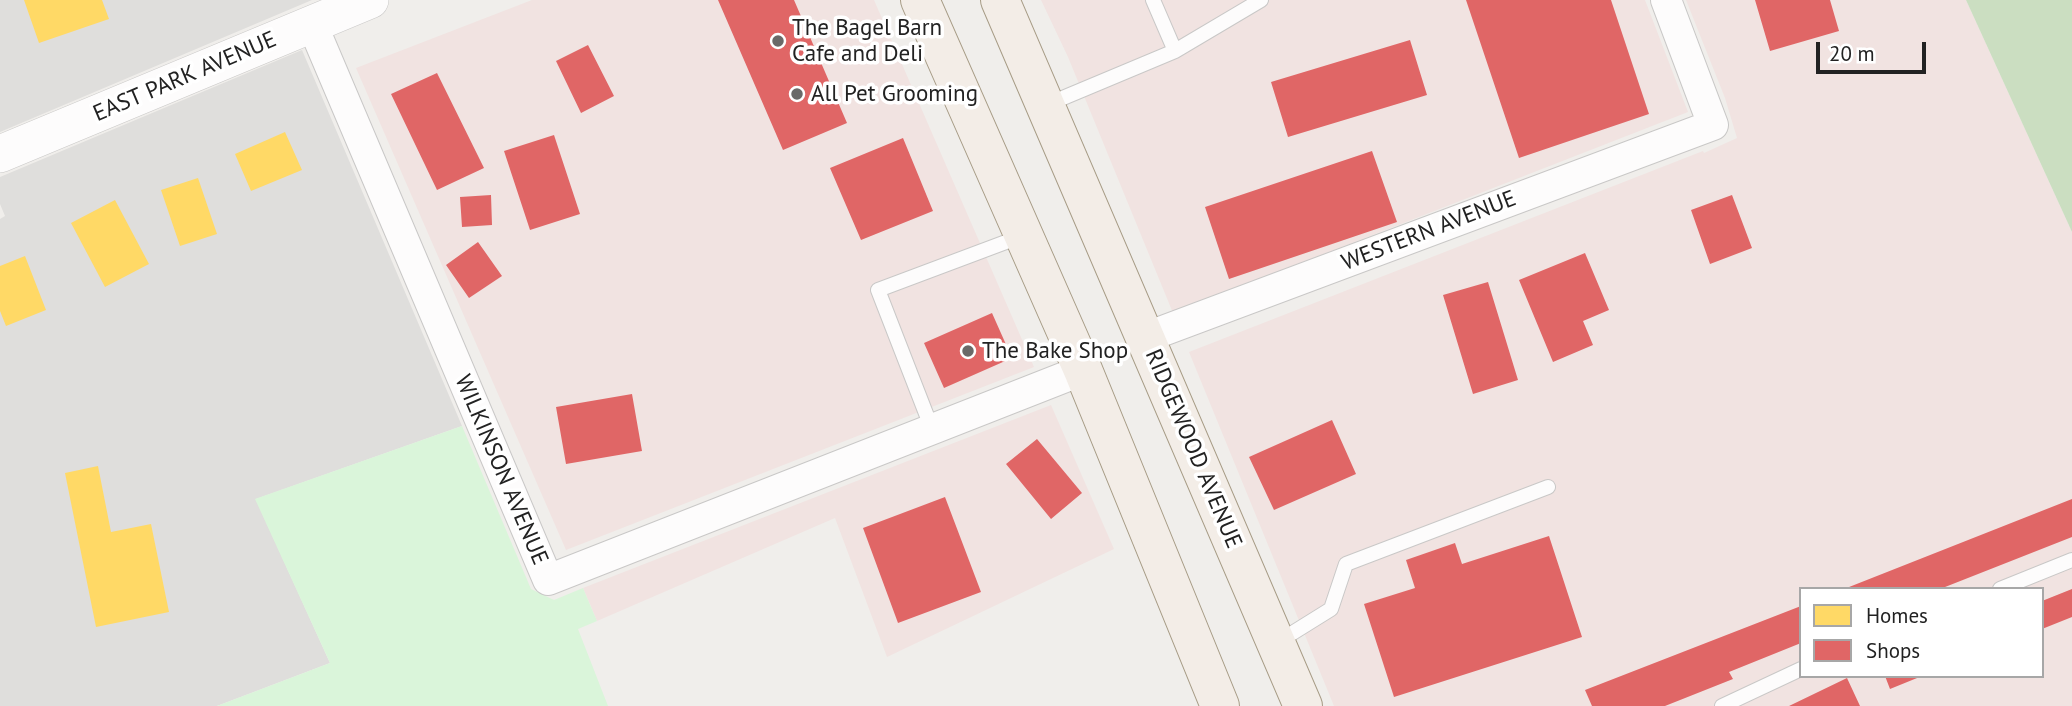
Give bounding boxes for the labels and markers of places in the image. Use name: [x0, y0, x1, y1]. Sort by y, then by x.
place label: The Bagel Barn Cafe and Deli: [792, 14, 942, 68]
marker: The Bagel Barn Cafe and Deli: [770, 33, 786, 49]
place label: All Pet Grooming: [811, 80, 978, 108]
marker: All Pet Grooming: [789, 86, 805, 102]
place label: The Bake Shop: [982, 337, 1128, 365]
marker: The Bake Shop: [960, 343, 976, 359]

